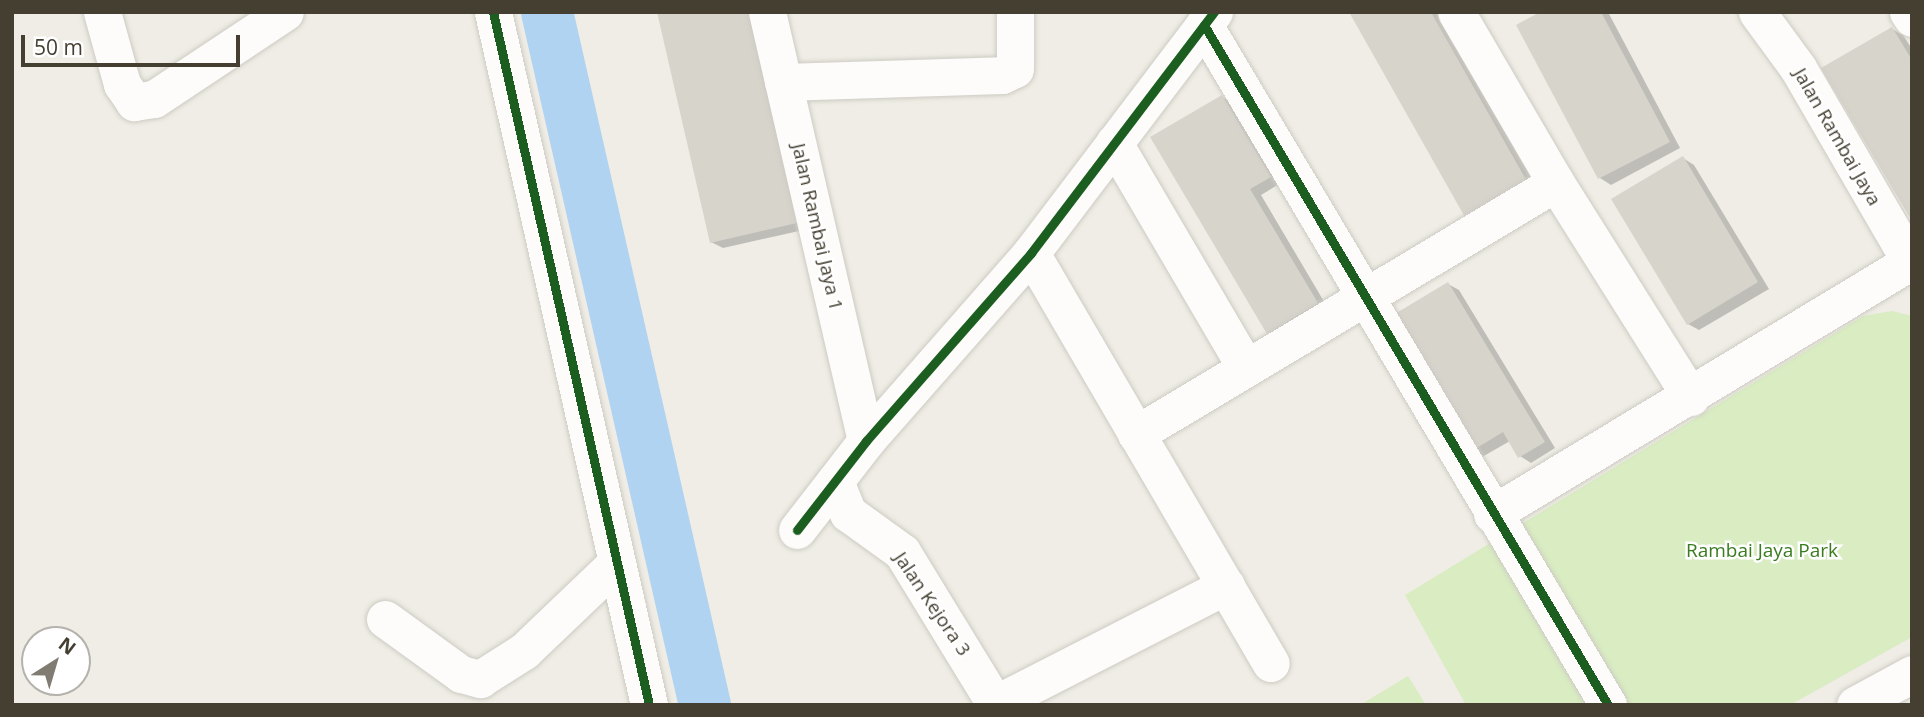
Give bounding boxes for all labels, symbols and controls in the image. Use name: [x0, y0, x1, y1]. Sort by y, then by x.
scale bar: [24, 21, 243, 65]
text: 50 m: [34, 33, 83, 61]
street label: Jalan Rambai Jaya: [1788, 64, 1886, 210]
street label: Jalan Rambai Jaya 1: [787, 141, 847, 313]
park label: Rambai Jaya Park: [1686, 540, 1838, 562]
street label: Jalan Kejora 3: [889, 548, 975, 660]
north arrow: [21, 626, 91, 696]
text: N: [53, 631, 81, 661]

